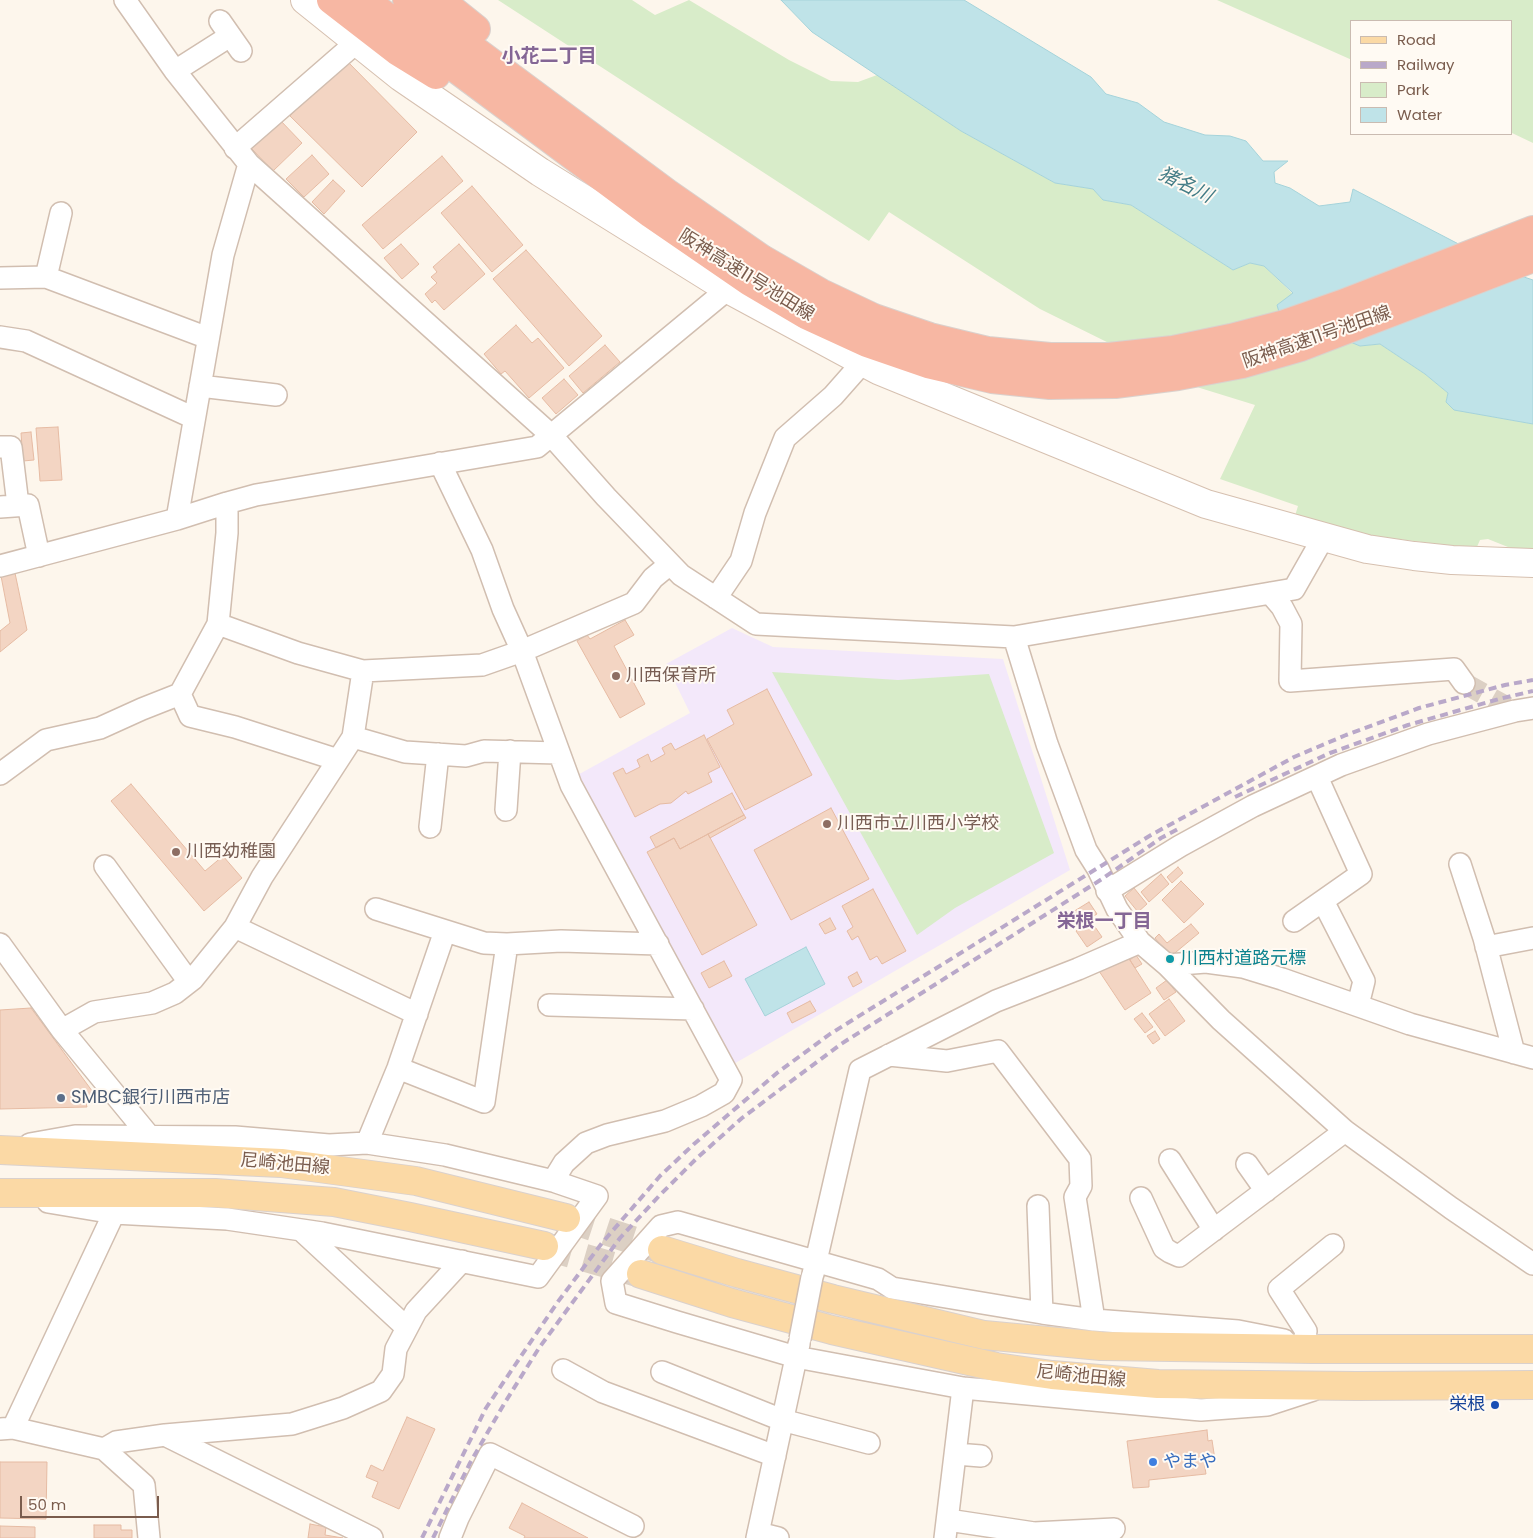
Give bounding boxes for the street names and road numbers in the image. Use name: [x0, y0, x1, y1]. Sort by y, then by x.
street label: 阪神高速11号池田線: [674, 226, 818, 326]
street label: 阪神高速11号池田線: [1240, 302, 1394, 374]
street label: 尼崎池田線: [239, 1150, 331, 1180]
street label: 尼崎池田線: [1035, 1362, 1127, 1392]

